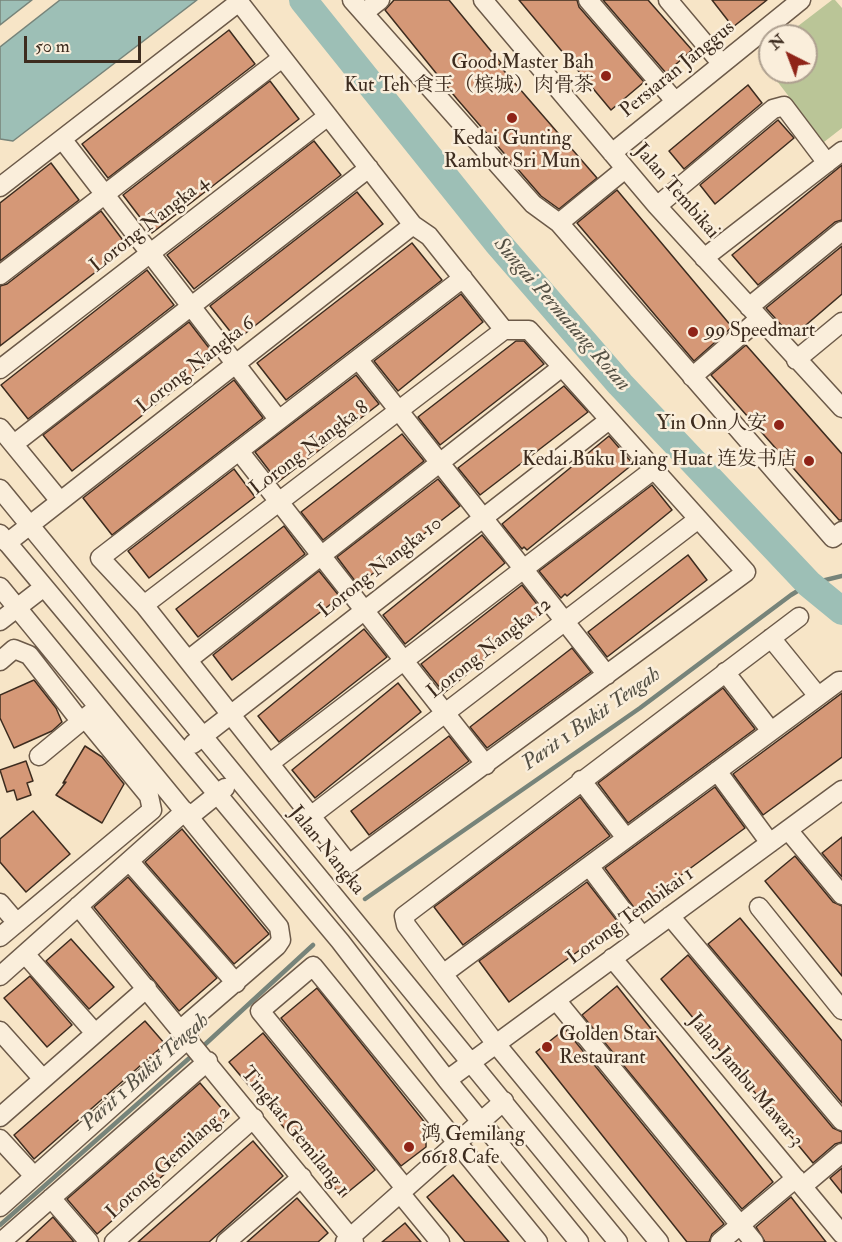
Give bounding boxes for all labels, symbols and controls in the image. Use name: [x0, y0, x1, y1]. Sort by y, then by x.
street label: Persiaran Janggus: [616, 16, 740, 124]
scale bar: [27, 24, 144, 62]
north arrow: [758, 24, 818, 84]
text: N: [765, 30, 789, 54]
text: 50 m: [35, 35, 70, 58]
place label: Good Master Bah Kut Teh 食王（槟城）肉骨茶: [344, 52, 594, 99]
marker: Good Master Bah Kut Teh 食王（槟城）肉骨茶: [599, 69, 613, 83]
marker: Kedai Gunting Rambut Sri Mun: [505, 111, 519, 125]
place label: Kedai Gunting Rambut Sri Mun: [444, 128, 580, 175]
street label: Jalan Tembikai: [628, 140, 724, 244]
street label: Lorong Nangka 4: [86, 171, 214, 279]
water label: Sungai Permatang Rotan: [487, 233, 635, 397]
street label: Lorong Nangka 6: [132, 312, 260, 420]
place label: 99 Speedmart: [705, 320, 815, 344]
marker: 99 Speedmart: [686, 325, 700, 339]
street label: Lorong Nangka 8: [246, 397, 374, 501]
place label: Yin Onn人安: [657, 413, 767, 437]
marker: Yin Onn人安: [772, 418, 786, 432]
place label: Kedai Buku Liang Huat 连发书店: [522, 449, 797, 473]
marker: Kedai Buku Liang Huat 连发书店: [802, 454, 816, 468]
street label: Lorong Nangka 10: [314, 512, 448, 624]
street label: Lorong Nangka 12: [423, 593, 557, 705]
water label: Parit 1 Bukit Tengah: [518, 663, 666, 777]
street label: Jalan Nangka: [283, 802, 369, 900]
street label: Lorong Tembikai 1: [563, 863, 699, 971]
water label: Parit 1 Bukit Tengah: [77, 1009, 215, 1137]
street label: Jalan Jambu Mawar 3: [682, 1010, 808, 1152]
place label: Golden Star Restaurant: [559, 1024, 656, 1071]
marker: Golden Star Restaurant: [540, 1040, 554, 1054]
street label: Tingkat Gemilang 1: [235, 1063, 353, 1201]
street label: Lorong Gemilang 2: [102, 1101, 236, 1225]
place label: 鸿 Gemilang 6618 Cafe: [421, 1124, 525, 1171]
marker: 鸿 Gemilang 6618 Cafe: [402, 1140, 416, 1154]

